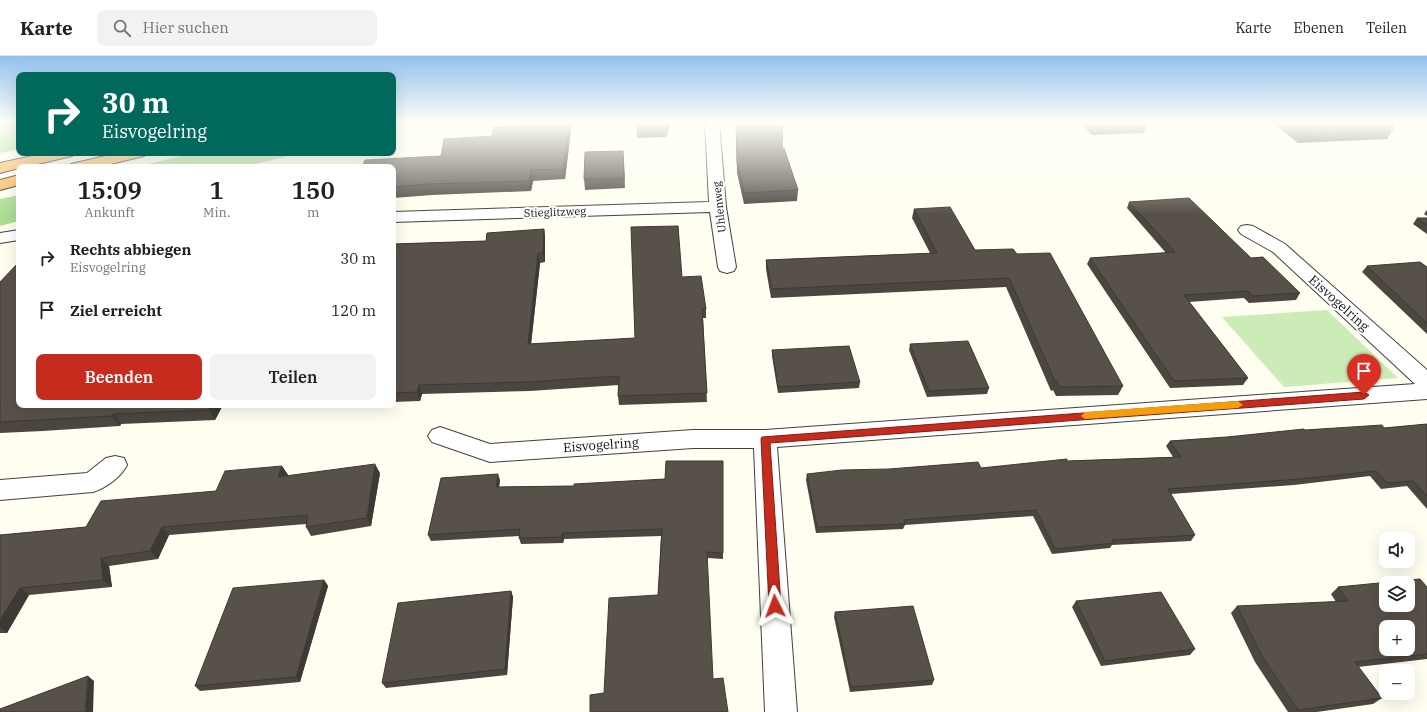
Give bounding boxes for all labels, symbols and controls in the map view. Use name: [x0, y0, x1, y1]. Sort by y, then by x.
search box: [97, 10, 377, 46]
text: Karte: [20, 16, 73, 40]
icon: search: [111, 17, 133, 39]
text: Hier suchen: [143, 18, 229, 37]
text: Karte: [1235, 19, 1272, 37]
text: Ebenen: [1294, 19, 1344, 37]
text: Teilen: [1366, 19, 1407, 37]
text: 30 m: [102, 84, 169, 121]
icon: right: [36, 88, 88, 140]
text: Eisvogelring: [102, 120, 207, 143]
text: 15:09: [77, 174, 142, 206]
text: 1: [210, 174, 224, 206]
text: 150: [292, 174, 335, 206]
street label: Uhlenweg: [709, 181, 729, 233]
text: Ankunft: [85, 204, 135, 221]
text: Min.: [203, 204, 230, 221]
text: m: [307, 204, 319, 221]
street label: Stieglitzweg: [524, 204, 586, 220]
text: Rechts abbiegen: [70, 240, 191, 259]
icon: right: [36, 247, 58, 269]
text: 30 m: [340, 249, 376, 268]
text: Eisvogelring: [70, 259, 146, 276]
street label: Eisvogelring: [1305, 271, 1373, 335]
icon: arrive: [36, 299, 58, 321]
text: Ziel erreicht: [70, 301, 162, 320]
text: 120 m: [331, 301, 376, 320]
button: Beenden: [36, 354, 202, 400]
button: Teilen: [210, 354, 376, 400]
pin: [1347, 354, 1381, 395]
icon: arrive: [1353, 360, 1375, 382]
street label: Eisvogelring: [563, 434, 639, 456]
map controls: [1379, 532, 1415, 700]
button: sound: [1379, 532, 1415, 568]
button: layers: [1379, 576, 1415, 612]
position arrow: [754, 585, 796, 627]
button: +: [1379, 620, 1415, 656]
button: −: [1379, 664, 1415, 700]

